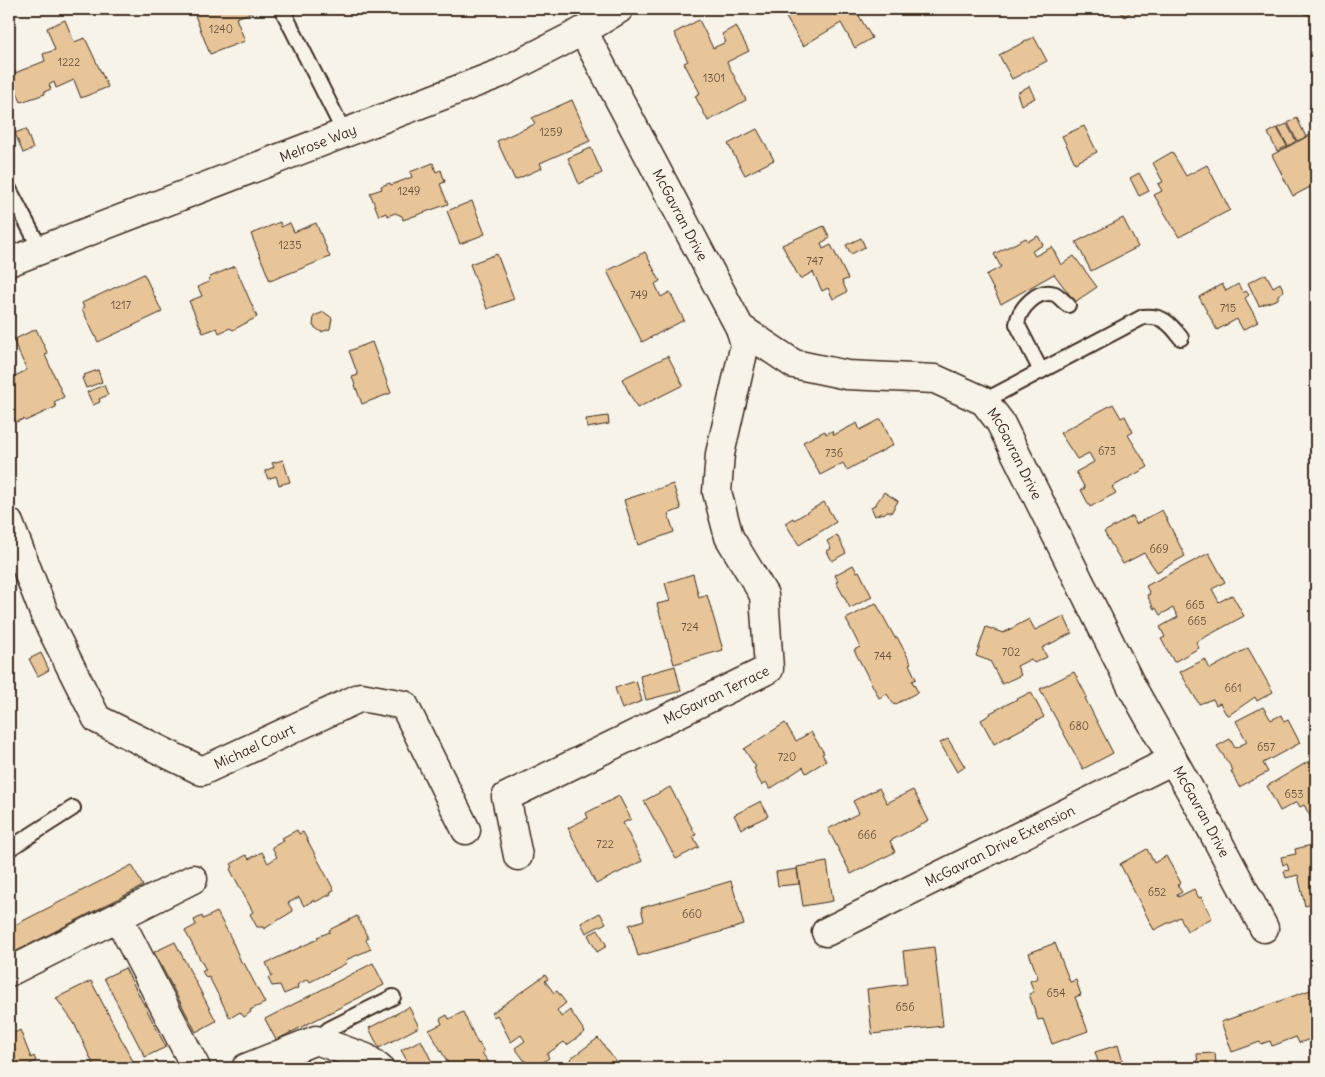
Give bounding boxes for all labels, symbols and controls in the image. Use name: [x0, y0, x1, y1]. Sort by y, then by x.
house number: 1240: [209, 22, 233, 36]
house number: 1222: [58, 55, 80, 69]
house number: 1301: [703, 71, 725, 85]
street label: Melrose Way: [277, 120, 359, 166]
house number: 1259: [539, 125, 563, 139]
street label: McGavran Drive: [649, 166, 712, 264]
house number: 1249: [398, 184, 420, 198]
house number: 1235: [279, 238, 301, 252]
house number: 747: [807, 254, 824, 268]
house number: 749: [630, 288, 648, 302]
house number: 1217: [111, 298, 132, 312]
house number: 715: [1220, 301, 1236, 315]
street label: McGavran Drive: [983, 404, 1046, 503]
house number: 673: [1098, 444, 1116, 458]
house number: 736: [825, 446, 843, 460]
house number: 669: [1149, 542, 1169, 556]
house number: 665: [1185, 598, 1205, 612]
house number: 665: [1187, 614, 1207, 628]
house number: 724: [681, 620, 699, 634]
house number: 702: [1002, 645, 1020, 659]
house number: 744: [874, 649, 892, 663]
street label: McGavran Terrace: [660, 661, 772, 728]
house number: 661: [1224, 681, 1242, 695]
house number: 680: [1069, 719, 1089, 733]
street label: Michael Court: [211, 720, 298, 773]
house number: 657: [1257, 740, 1276, 754]
house number: 720: [778, 750, 796, 764]
street label: McGavran Drive: [1169, 763, 1234, 860]
house number: 653: [1285, 787, 1303, 801]
street label: McGavran Drive Extension: [922, 801, 1078, 891]
house number: 666: [857, 828, 877, 842]
house number: 722: [596, 837, 614, 851]
house number: 652: [1148, 885, 1166, 899]
house number: 660: [682, 907, 702, 921]
house number: 654: [1046, 986, 1066, 1000]
house number: 656: [895, 1000, 915, 1014]

